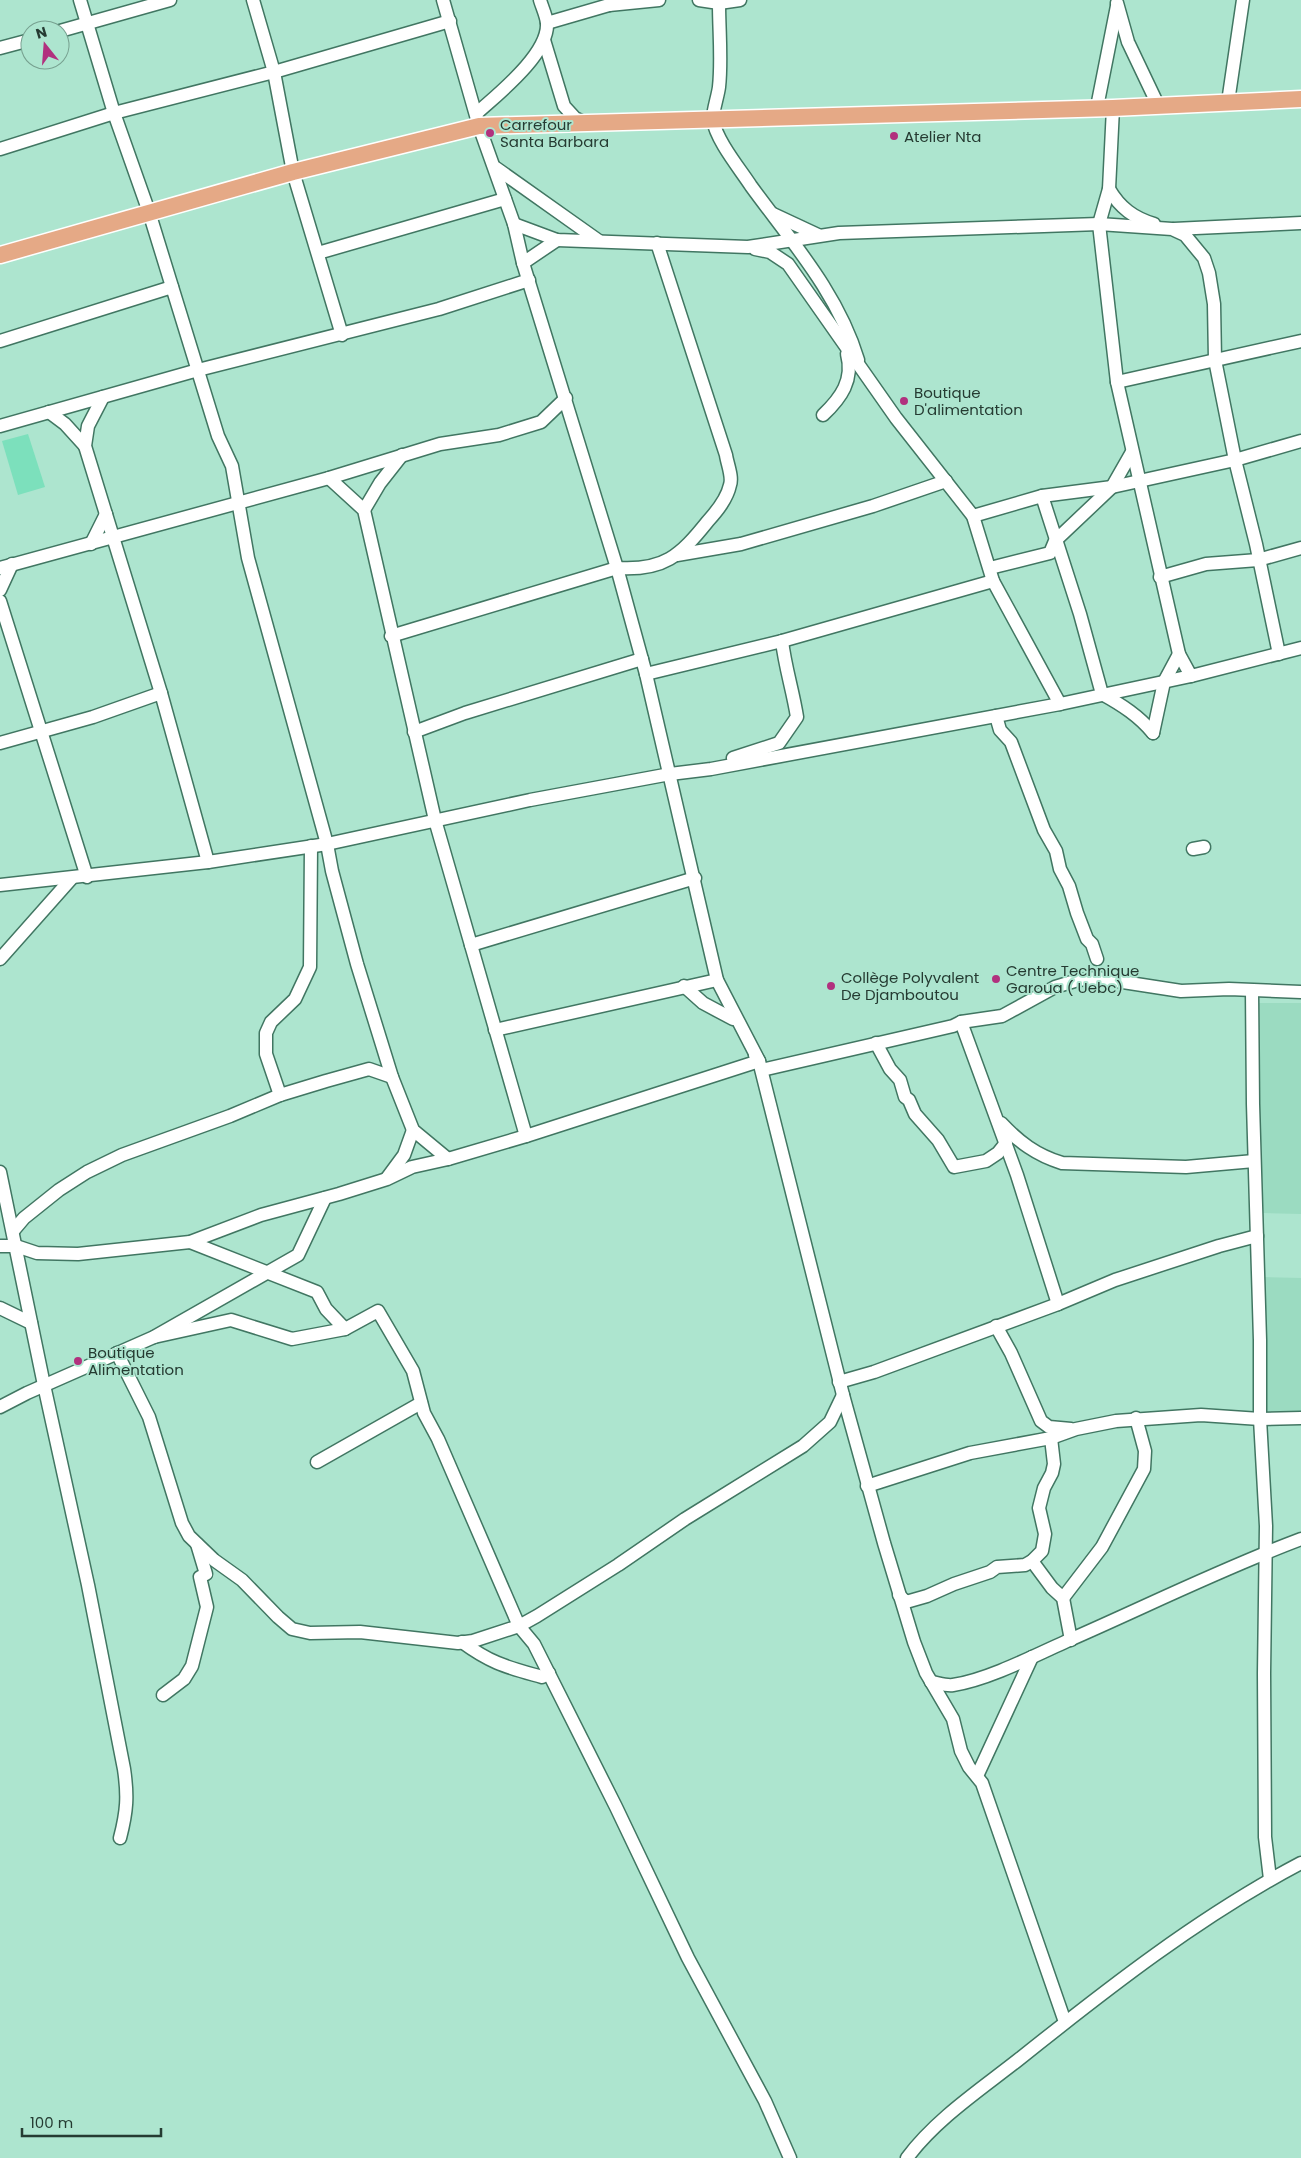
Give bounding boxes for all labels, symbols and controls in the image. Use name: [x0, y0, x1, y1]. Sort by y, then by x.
north arrow: [20, 20, 70, 70]
text: N: [33, 21, 49, 44]
place label: Carrefour Santa Barbara: [500, 114, 609, 152]
place label: Atelier Nta: [904, 126, 981, 147]
marker: Carrefour Santa Barbara: [484, 127, 496, 139]
marker: Atelier Nta: [888, 130, 900, 142]
place label: Boutique D'alimentation: [914, 382, 1023, 420]
marker: Boutique D'alimentation: [898, 395, 910, 407]
place label: Centre Technique Garoua ( Uebc): [1006, 960, 1139, 998]
place label: Collège Polyvalent De Djamboutou: [841, 967, 979, 1005]
marker: Centre Technique Garoua ( Uebc): [990, 973, 1002, 985]
marker: Collège Polyvalent De Djamboutou: [825, 980, 837, 992]
place label: Boutique Alimentation: [88, 1342, 184, 1380]
marker: Boutique Alimentation: [72, 1355, 84, 1367]
scale bar: [22, 2106, 161, 2138]
text: 100 m: [30, 2112, 73, 2133]

